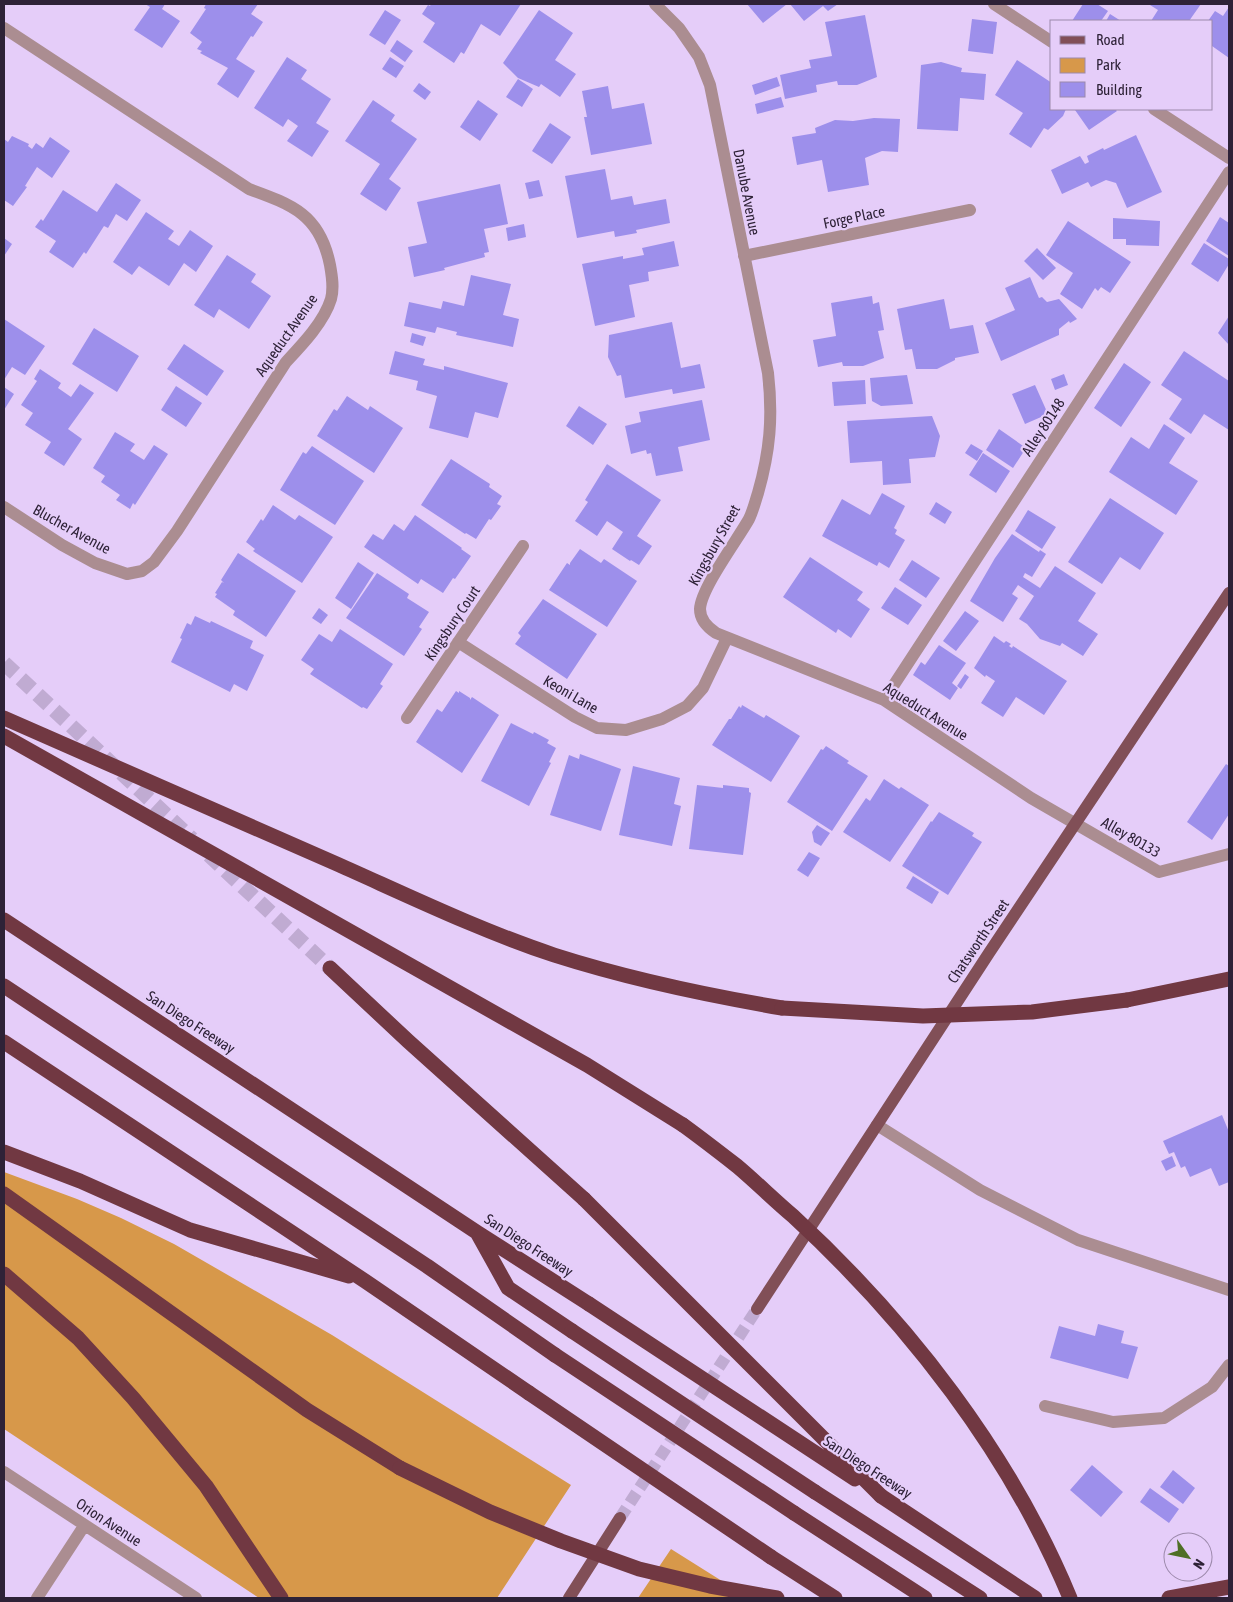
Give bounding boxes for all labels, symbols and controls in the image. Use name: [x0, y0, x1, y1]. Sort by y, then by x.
legend: [1050, 20, 1213, 110]
text: Road: [1096, 31, 1125, 48]
text: Park: [1096, 56, 1121, 73]
text: Building: [1096, 81, 1142, 98]
street label: Danube Avenue: [730, 147, 764, 237]
street label: Forge Place: [822, 202, 886, 232]
street label: Aqueduct Avenue: [251, 291, 321, 379]
street label: Alley 80148: [1018, 395, 1068, 459]
street label: Blucher Avenue: [30, 501, 114, 557]
street label: Kingsbury Street: [685, 502, 743, 588]
street label: Kingsbury Court: [421, 582, 483, 664]
street label: Keoni Lane: [541, 672, 602, 717]
street label: Aqueduct Avenue: [881, 678, 971, 744]
street label: Alley 80133: [1098, 813, 1164, 861]
street label: Chatsworth Street: [944, 896, 1012, 986]
street label: San Diego Freeway: [144, 987, 238, 1057]
street label: San Diego Freeway: [482, 1210, 576, 1280]
street label: San Diego Freeway: [821, 1432, 915, 1502]
street label: Orion Avenue: [73, 1495, 145, 1550]
north arrow: [1163, 1532, 1213, 1582]
text: N: [1190, 1556, 1208, 1572]

